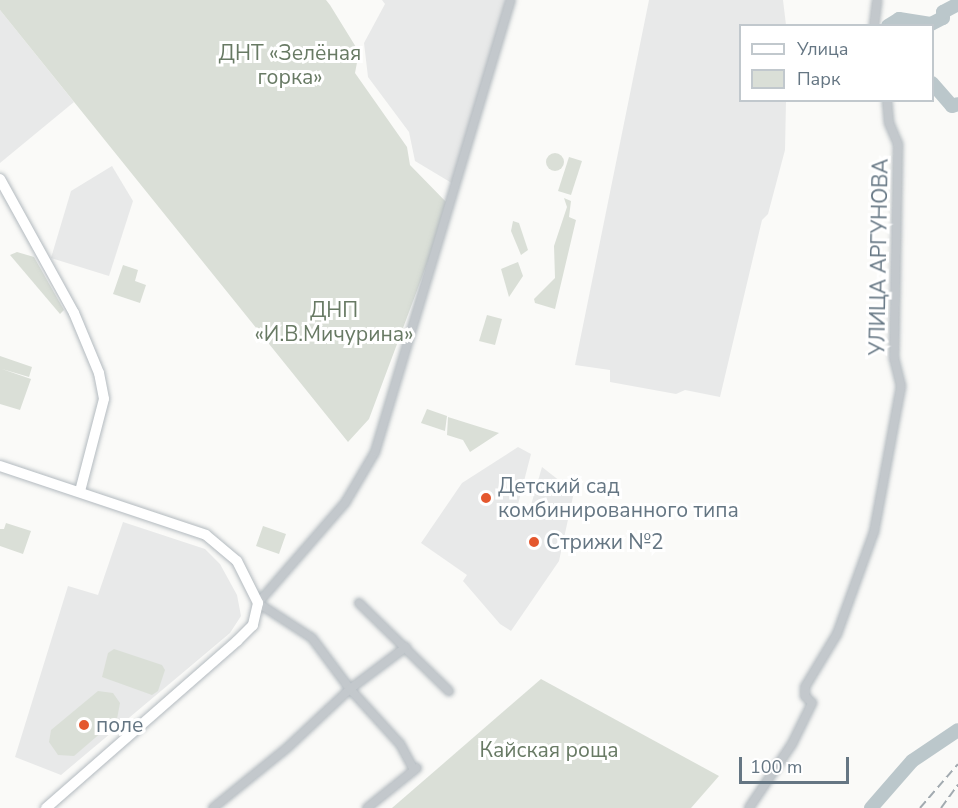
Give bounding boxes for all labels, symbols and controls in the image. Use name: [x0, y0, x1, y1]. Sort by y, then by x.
legend: [739, 24, 934, 102]
text: Улица: [797, 37, 848, 61]
park label: ДНТ «Зелёная горка»: [219, 40, 361, 90]
text: Парк: [797, 67, 840, 91]
street label: УЛИЦА АРГУНОВА: [865, 158, 893, 356]
park label: ДНП «И.В.Мичурина»: [255, 297, 413, 347]
place label: Детский сад комбинированного типа: [498, 473, 739, 523]
marker: Детский сад комбинированного типа: [479, 491, 493, 505]
place label: Стрижи №2: [546, 529, 664, 555]
marker: Стрижи №2: [527, 535, 541, 549]
place label: поле: [96, 712, 143, 738]
marker: поле: [77, 718, 91, 732]
park label: Кайская роща: [479, 737, 619, 763]
scale bar: [742, 745, 852, 783]
text: 100 m: [750, 755, 802, 779]

